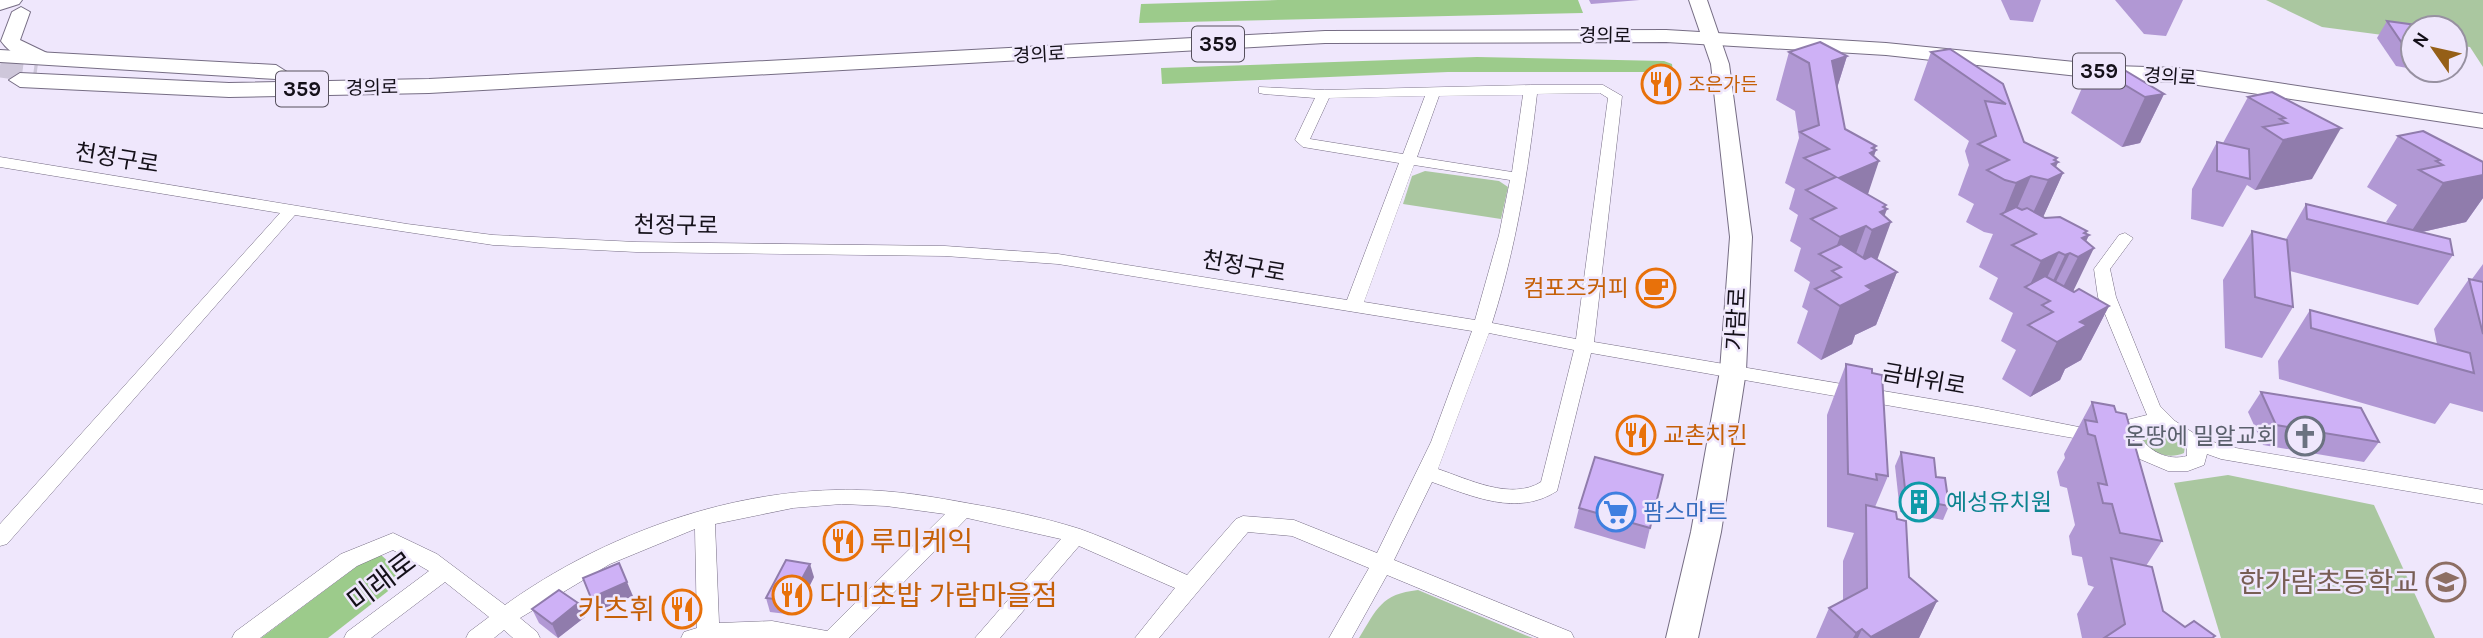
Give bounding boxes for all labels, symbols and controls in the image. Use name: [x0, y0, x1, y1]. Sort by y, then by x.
north arrow: [2399, 14, 2469, 84]
street label: 경의로: [1579, 25, 1631, 47]
road number: 359: [1192, 26, 1244, 61]
text: N: [2408, 28, 2434, 52]
street label: 경의로: [1012, 43, 1066, 67]
road number: 359: [2073, 54, 2125, 88]
restaurant icon: 조은가든: [1640, 63, 1682, 105]
street label: 경의로: [2143, 64, 2197, 90]
road number: 359: [276, 72, 328, 106]
place label: 조은가든: [1688, 74, 1758, 96]
street label: 경의로: [346, 77, 398, 99]
street label: 천정구로: [73, 139, 161, 178]
street label: 천정구로: [633, 211, 719, 240]
street label: 천정구로: [1200, 246, 1288, 287]
cafe icon: 컴포즈커피: [1635, 267, 1677, 309]
place label: 컴포즈커피: [1523, 275, 1629, 302]
street label: 가람로: [1721, 287, 1752, 351]
street label: 금바위로: [1880, 359, 1968, 400]
restaurant icon: 교촌치킨: [1615, 414, 1657, 456]
church icon: 온땅에 밀알교회: [2284, 415, 2326, 457]
place label: 교촌치킨: [1663, 422, 1748, 449]
place label: 온땅에 밀알교회: [2124, 423, 2278, 450]
building icon: 예성유치원: [1898, 481, 1940, 523]
place label: 예성유치원: [1946, 489, 2052, 516]
supermarket icon: 팜스마트: [1595, 491, 1637, 533]
place label: 팜스마트: [1643, 499, 1728, 526]
restaurant icon: 루미케익: [822, 520, 864, 562]
place label: 루미케익: [870, 525, 973, 558]
street label: 미래로: [341, 545, 422, 618]
school or university icon: 한가람초등학교: [2425, 561, 2467, 603]
place label: 한가람초등학교: [2239, 566, 2419, 599]
restaurant icon: 다미초밥 가람마을점: [771, 574, 813, 616]
place label: 다미초밥 가람마을점: [819, 579, 1058, 612]
restaurant icon: 카츠휘: [661, 588, 703, 630]
place label: 카츠휘: [578, 593, 655, 626]

